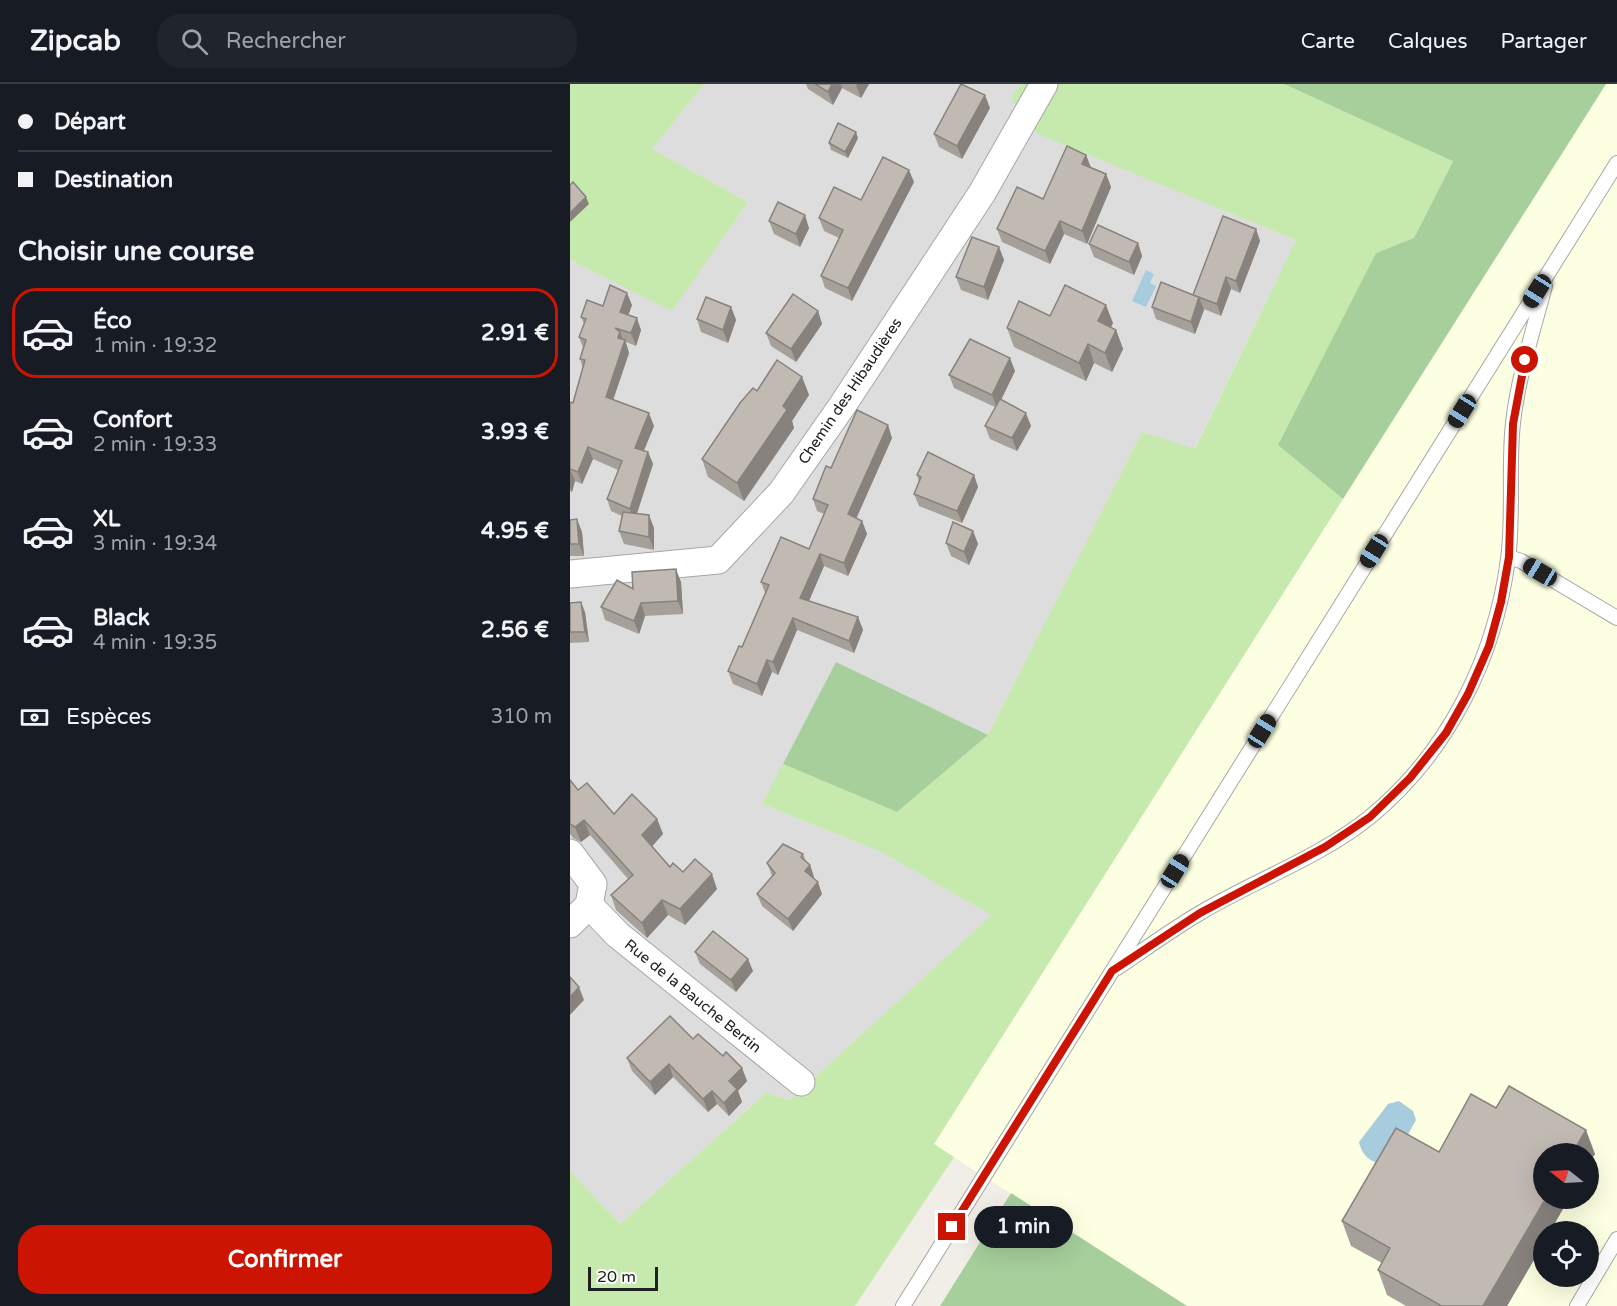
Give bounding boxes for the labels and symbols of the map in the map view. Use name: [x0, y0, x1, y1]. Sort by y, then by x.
car: [1520, 271, 1554, 311]
street label: Chemin des Hibaudières: [794, 314, 906, 468]
route start: [1511, 346, 1538, 373]
car: [1445, 391, 1479, 431]
car: [1357, 531, 1391, 571]
car: [1520, 555, 1560, 589]
car: [1245, 711, 1279, 751]
car: [1158, 851, 1192, 891]
street label: Rue de la Bauche Bertin: [621, 935, 765, 1057]
north arrow: [1533, 1143, 1599, 1209]
callout: 1 min: [973, 1206, 1072, 1248]
route end: [938, 1213, 965, 1240]
scale bar: [588, 1264, 658, 1292]

